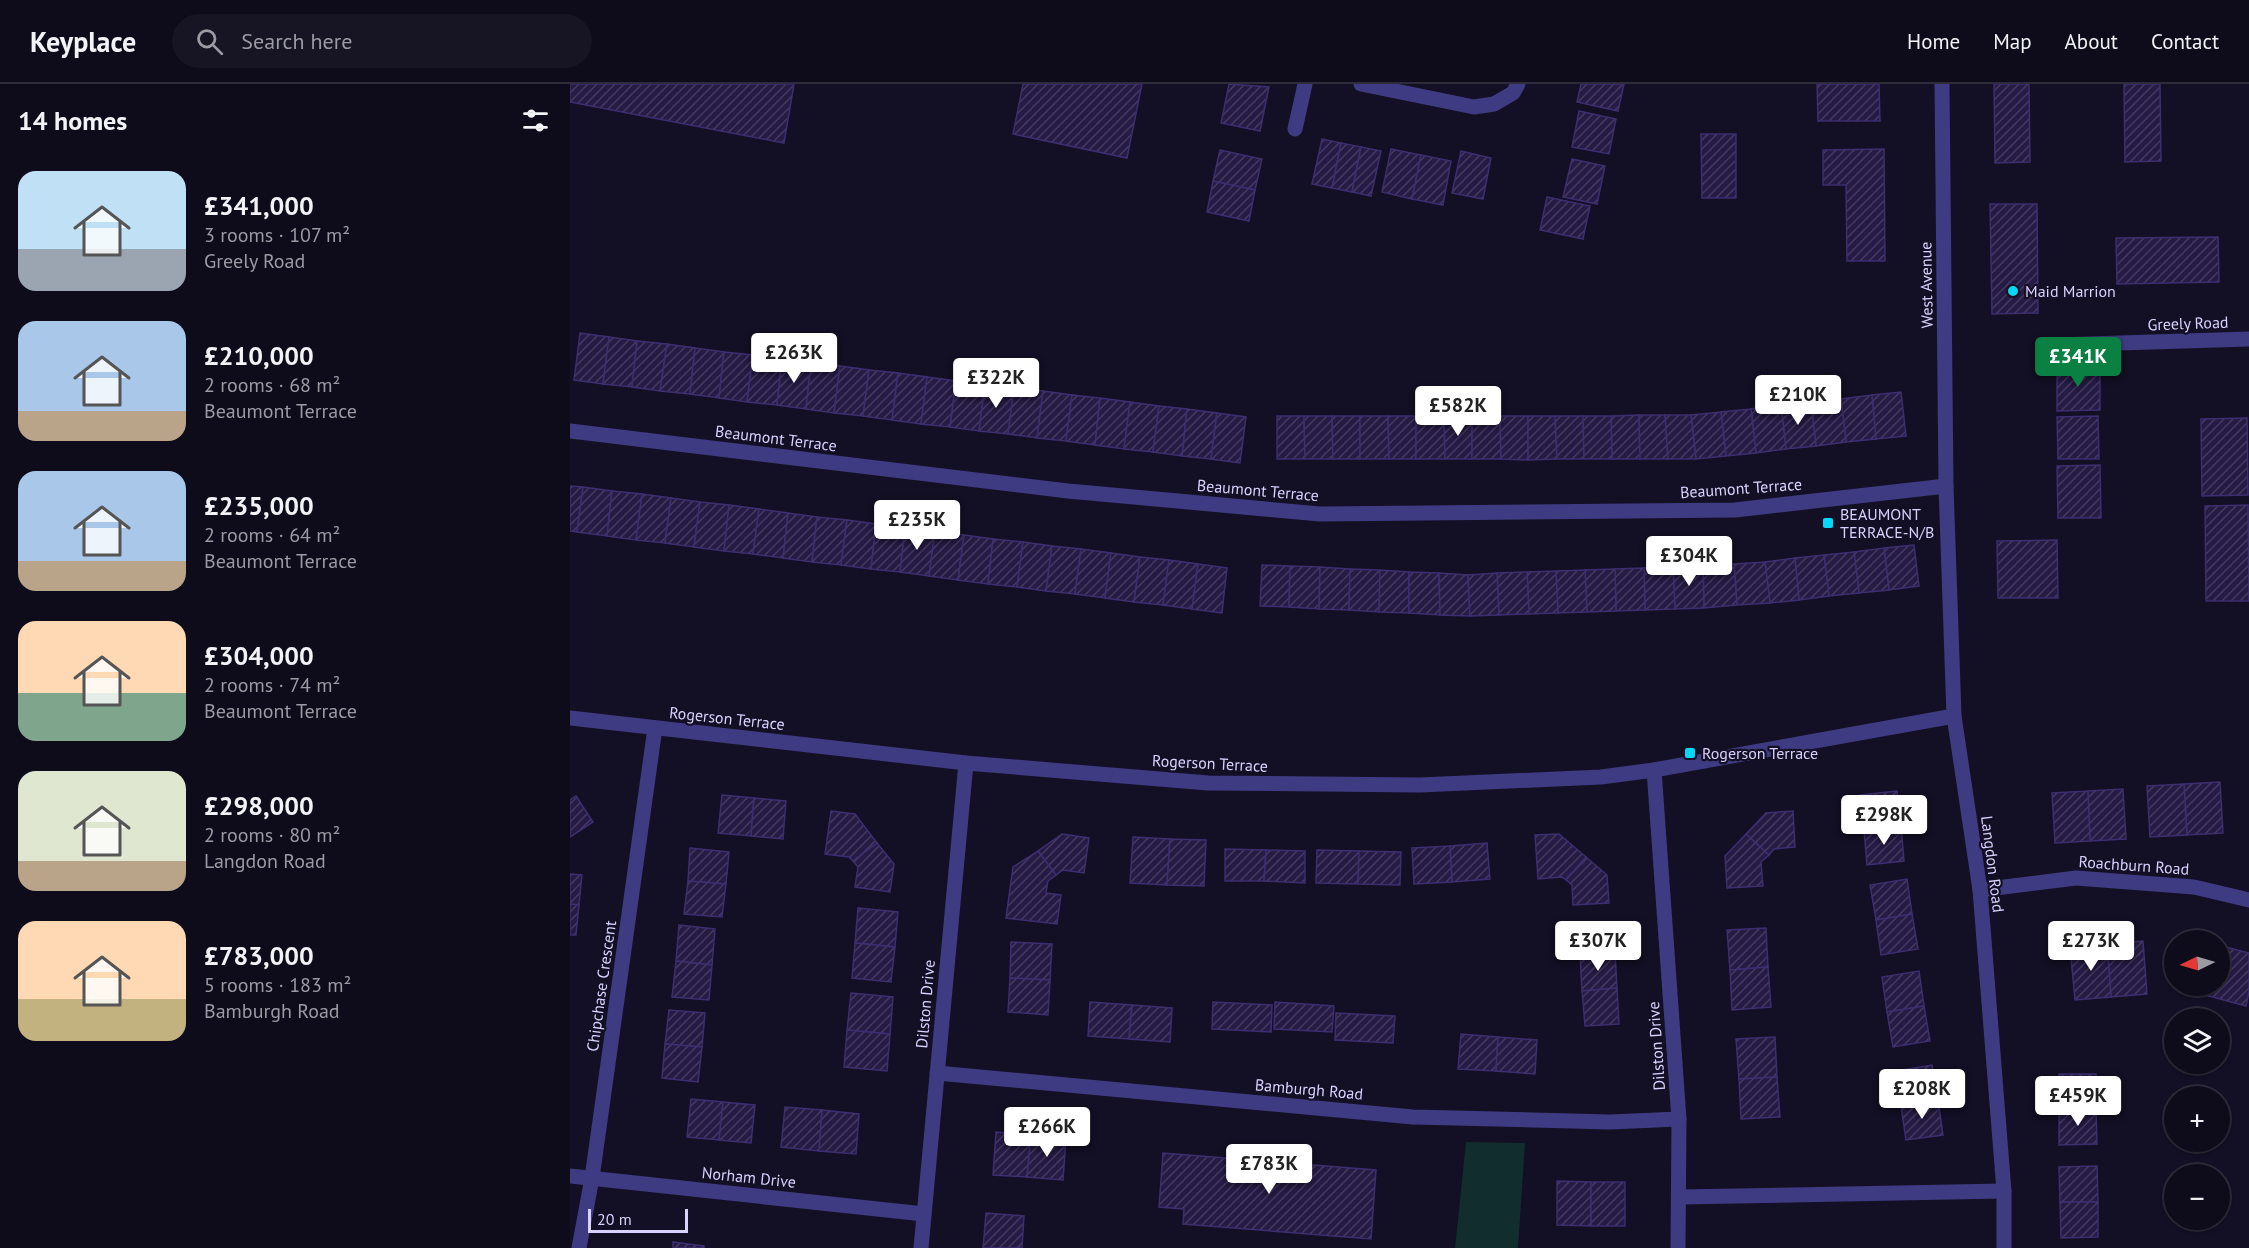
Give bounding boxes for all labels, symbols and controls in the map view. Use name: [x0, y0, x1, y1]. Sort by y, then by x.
search box: [172, 14, 592, 68]
text: Keyplace: [30, 23, 136, 60]
icon: search: [193, 25, 226, 58]
text: Search here: [241, 27, 352, 55]
text: Home: [1907, 28, 1960, 55]
text: Map: [1993, 28, 2032, 55]
text: About: [2065, 28, 2118, 55]
text: Contact: [2151, 28, 2219, 55]
text: 14 homes: [18, 104, 127, 137]
icon: filters: [519, 104, 552, 137]
text: £341,000: [204, 189, 314, 222]
icon: home: [66, 195, 138, 267]
text: 3 rooms · 107 m²: [204, 222, 350, 248]
street label: West Avenue: [1915, 242, 1937, 328]
text: Greely Road: [204, 248, 305, 274]
place label: Maid Marrion: [2025, 281, 2116, 301]
marker: Maid Marrion: [2006, 284, 2020, 298]
street label: Greely Road: [2147, 312, 2229, 334]
pin: £263K: [752, 333, 836, 384]
pin: £341K: [2036, 337, 2120, 388]
text: £210,000: [204, 339, 314, 372]
text: £263K: [765, 339, 823, 365]
text: £341K: [2049, 343, 2107, 369]
icon: home: [66, 345, 138, 417]
pin: £322K: [954, 358, 1038, 409]
text: £322K: [967, 364, 1025, 390]
text: 2 rooms · 68 m²: [204, 372, 340, 398]
pin: £210K: [1756, 375, 1840, 426]
text: £210K: [1769, 381, 1827, 407]
pin: £582K: [1416, 386, 1500, 437]
text: £582K: [1429, 392, 1487, 418]
text: Beaumont Terrace: [204, 398, 357, 424]
street label: Beaumont Terrace: [714, 421, 838, 455]
street label: Beaumont Terrace: [1679, 474, 1803, 502]
street label: Beaumont Terrace: [1196, 475, 1320, 505]
text: £235,000: [204, 489, 314, 522]
icon: home: [66, 495, 138, 567]
pin: £235K: [875, 500, 959, 551]
place label: BEAUMONT TERRACE-N/B: [1840, 504, 1934, 542]
text: £235K: [888, 506, 946, 532]
marker: BEAUMONT TERRACE-N/B: [1821, 516, 1835, 530]
text: 2 rooms · 64 m²: [204, 522, 340, 548]
pin: £304K: [1647, 536, 1731, 587]
text: £304K: [1660, 542, 1718, 568]
text: Beaumont Terrace: [204, 548, 357, 574]
text: £304,000: [204, 639, 314, 672]
icon: home: [66, 645, 138, 717]
text: 2 rooms · 74 m²: [204, 672, 340, 698]
text: Beaumont Terrace: [204, 698, 357, 724]
street label: Rogerson Terrace: [668, 702, 786, 734]
place label: Rogerson Terrace: [1702, 743, 1818, 763]
marker: Rogerson Terrace: [1683, 746, 1697, 760]
street label: Rogerson Terrace: [1152, 750, 1268, 776]
text: £298,000: [204, 789, 314, 822]
icon: home: [66, 795, 138, 867]
pin: £298K: [1842, 795, 1926, 846]
text: £298K: [1855, 801, 1913, 827]
street label: Langdon Road: [1977, 814, 2009, 914]
text: 2 rooms · 80 m²: [204, 822, 340, 848]
text: Langdon Road: [204, 848, 326, 874]
street label: Roachburn Road: [2078, 851, 2190, 879]
street label: Chipchase Crescent: [582, 919, 620, 1053]
pin: £307K: [1556, 921, 1640, 972]
pin: £273K: [2049, 921, 2133, 972]
text: £307K: [1569, 927, 1627, 953]
text: £273K: [2062, 927, 2120, 953]
north arrow: [2164, 930, 2230, 996]
map controls: [2164, 930, 2230, 1230]
text: £783,000: [204, 939, 314, 972]
icon: home: [66, 945, 138, 1017]
street label: Dilston Drive: [911, 959, 939, 1049]
text: 5 rooms · 183 m²: [204, 972, 351, 998]
text: Bamburgh Road: [204, 998, 340, 1024]
street label: Dilston Drive: [1643, 1001, 1669, 1091]
button: layers: [2164, 1008, 2230, 1074]
pin: £208K: [1880, 1069, 1964, 1120]
street label: Bamburgh Road: [1254, 1074, 1364, 1104]
text: £208K: [1893, 1075, 1951, 1101]
pin: £459K: [2036, 1076, 2120, 1127]
text: £459K: [2049, 1082, 2107, 1108]
button: +: [2164, 1086, 2230, 1152]
pin: £266K: [1005, 1107, 1089, 1158]
text: £266K: [1018, 1113, 1076, 1139]
pin: £783K: [1227, 1144, 1311, 1195]
text: £783K: [1240, 1150, 1298, 1176]
street label: Norham Drive: [701, 1162, 797, 1192]
button: −: [2164, 1164, 2230, 1230]
scale bar: [588, 1206, 688, 1234]
text: 20 m: [597, 1209, 632, 1229]

